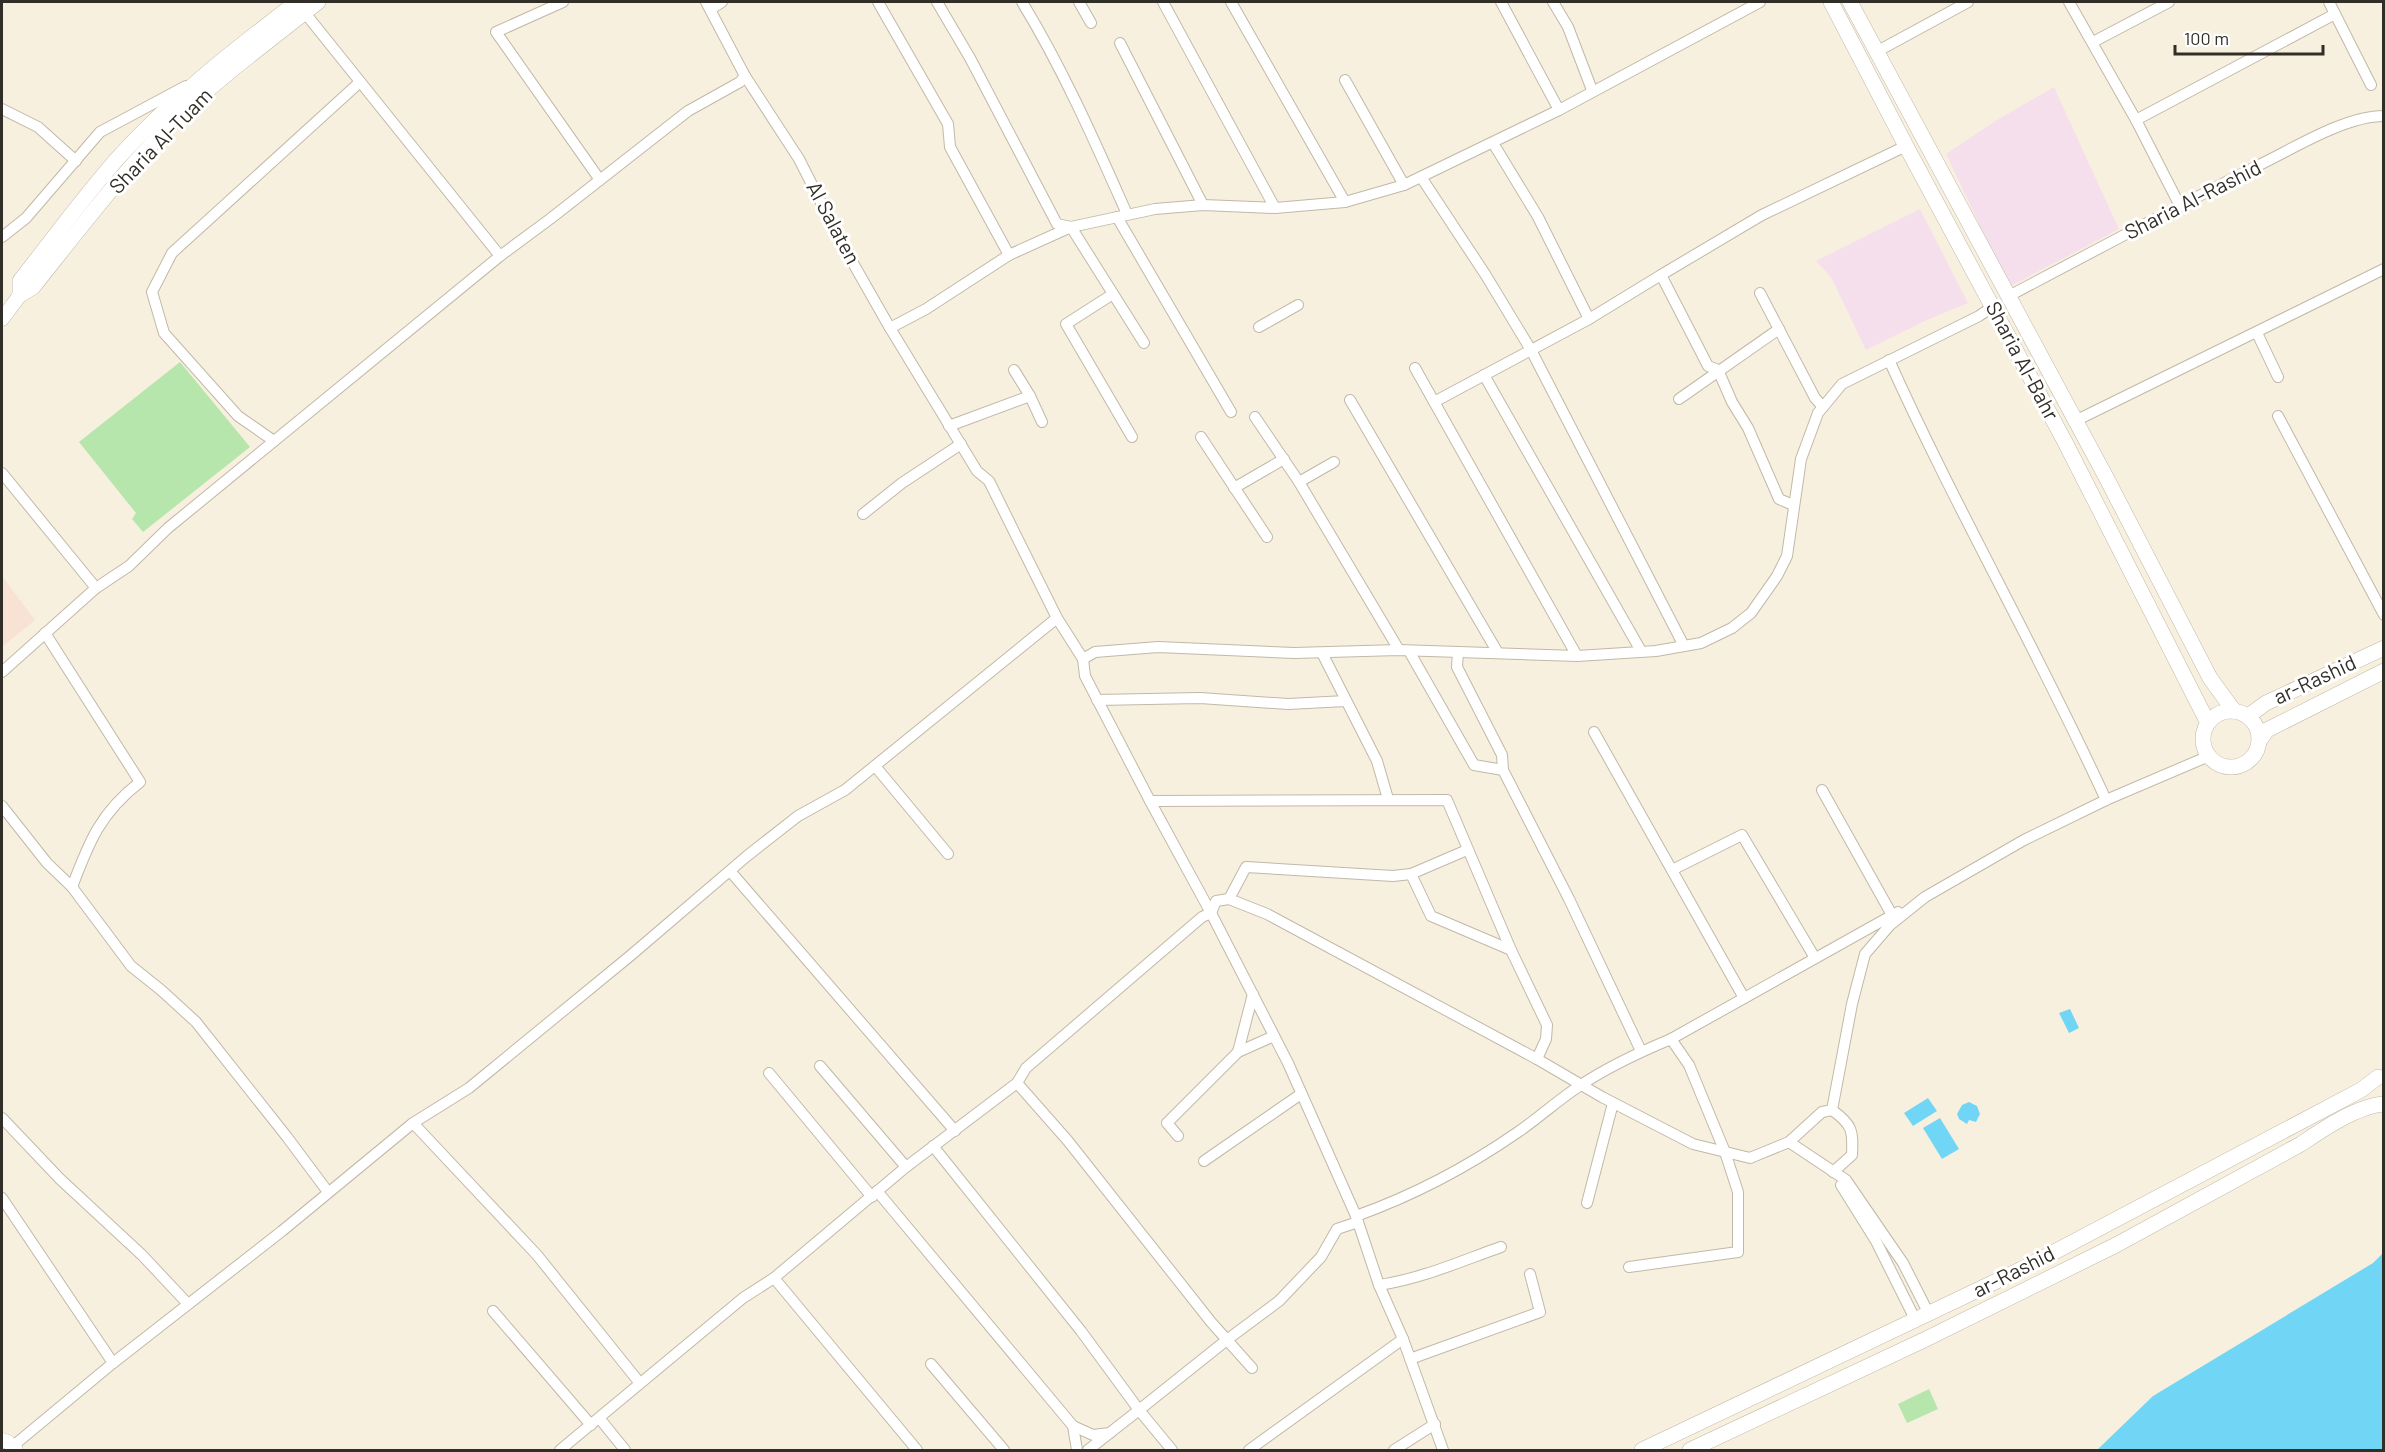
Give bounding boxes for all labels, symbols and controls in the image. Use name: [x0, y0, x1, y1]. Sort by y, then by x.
scale bar: [2175, 18, 2324, 56]
text: 100 m: [2184, 27, 2229, 49]
street label: Sharia Al-Tuam: [103, 82, 217, 198]
street label: Sharia Al-Rashid: [2120, 153, 2265, 244]
street label: Al Salaten: [802, 177, 867, 268]
street label: Sharia Al-Bahr: [1982, 297, 2065, 424]
street label: ar-Rashid: [2269, 649, 2360, 709]
street label: ar-Rashid: [1968, 1239, 2058, 1302]

